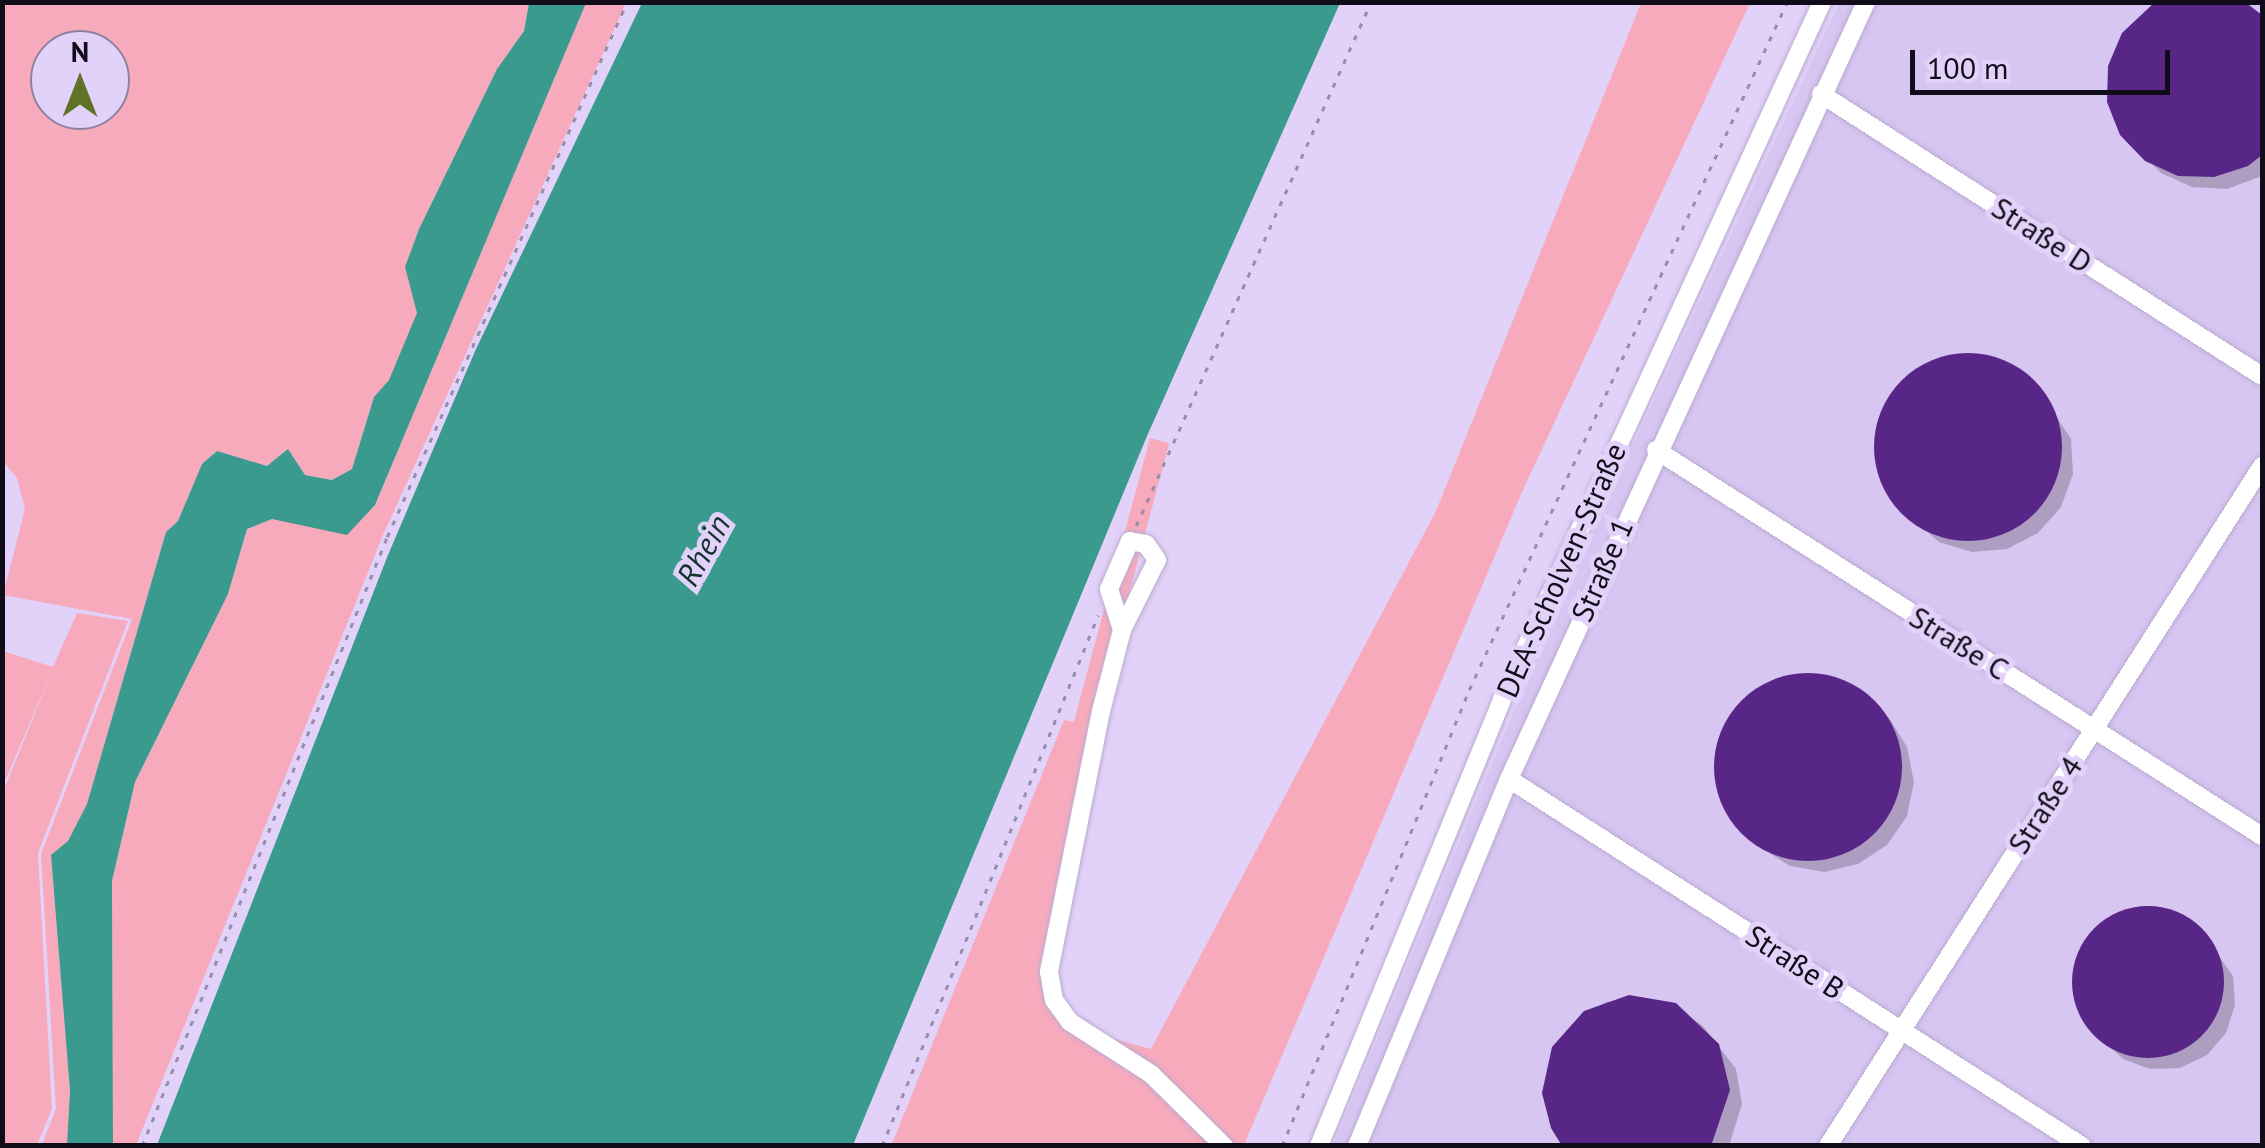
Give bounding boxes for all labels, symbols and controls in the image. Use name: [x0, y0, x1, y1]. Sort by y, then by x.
north arrow: [30, 30, 130, 130]
scale bar: [1915, 30, 2175, 92]
text: N: [71, 33, 89, 70]
text: 100 m: [1927, 48, 2008, 87]
street label: Straße D: [1985, 189, 2099, 281]
street label: DEA-Scholven-Straße: [1489, 437, 1633, 703]
water label: Rhein: [668, 508, 738, 592]
street label: Straße 1: [1563, 513, 1641, 627]
street label: Straße C: [1903, 599, 2015, 687]
street label: Straße 4: [2000, 750, 2090, 860]
street label: Straße B: [1739, 917, 1851, 1007]

